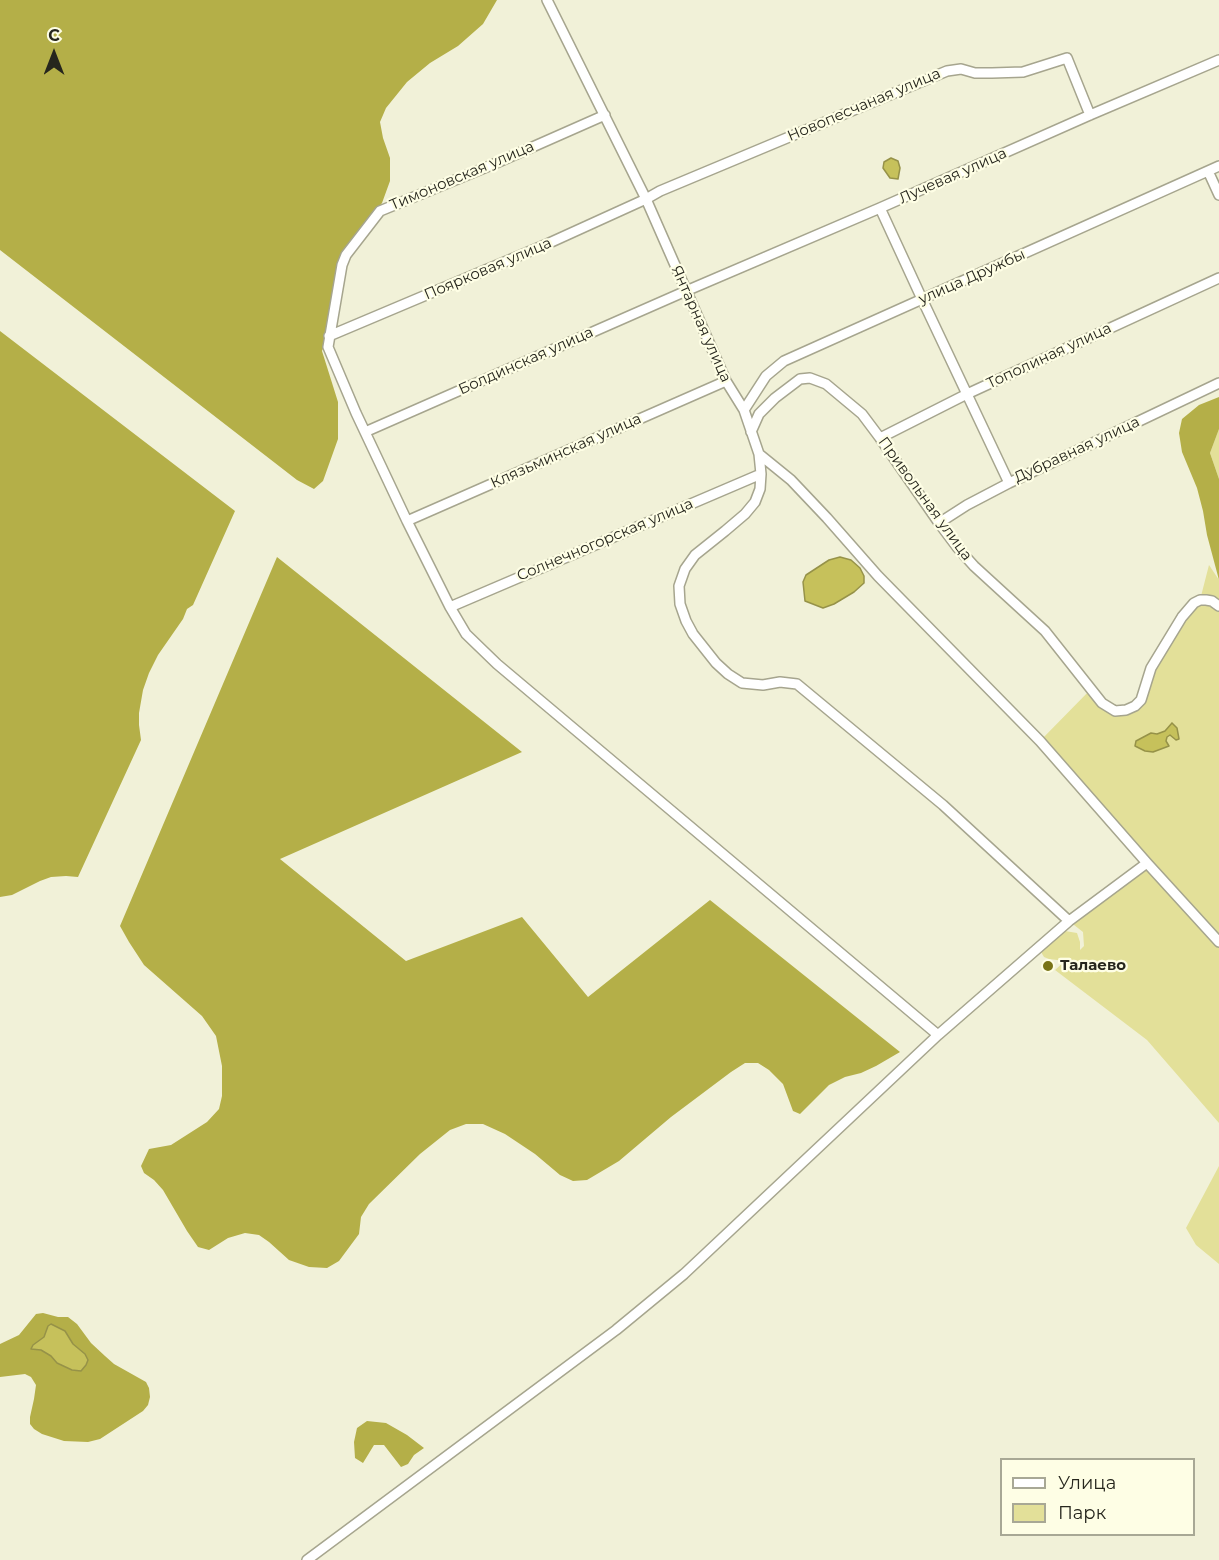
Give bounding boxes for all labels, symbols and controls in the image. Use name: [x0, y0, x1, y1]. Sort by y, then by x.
north arrow: [24, 24, 84, 84]
text: С: [48, 26, 60, 45]
street label: Новопесчаная улица: [785, 65, 943, 145]
street label: Тимоновская улица: [387, 137, 537, 215]
street label: Лучевая улица: [896, 144, 1010, 208]
street label: Поярковая улица: [422, 234, 554, 304]
street label: улица Дружбы: [916, 245, 1028, 309]
street label: Янтарная улица: [667, 263, 735, 385]
street label: Тополиная улица: [984, 319, 1114, 393]
street label: Болдинская улица: [456, 323, 596, 399]
street label: Клязьминская улица: [488, 410, 644, 492]
street label: Дубравная улица: [1011, 413, 1143, 487]
street label: Привольная улица: [874, 434, 976, 564]
street label: Солнечногорская улица: [514, 495, 696, 585]
place label: Талаево: [1060, 957, 1126, 975]
marker: Талаево: [1041, 959, 1055, 973]
legend: [1000, 1458, 1195, 1536]
text: Улица: [1058, 1472, 1116, 1494]
text: Парк: [1058, 1502, 1106, 1524]

